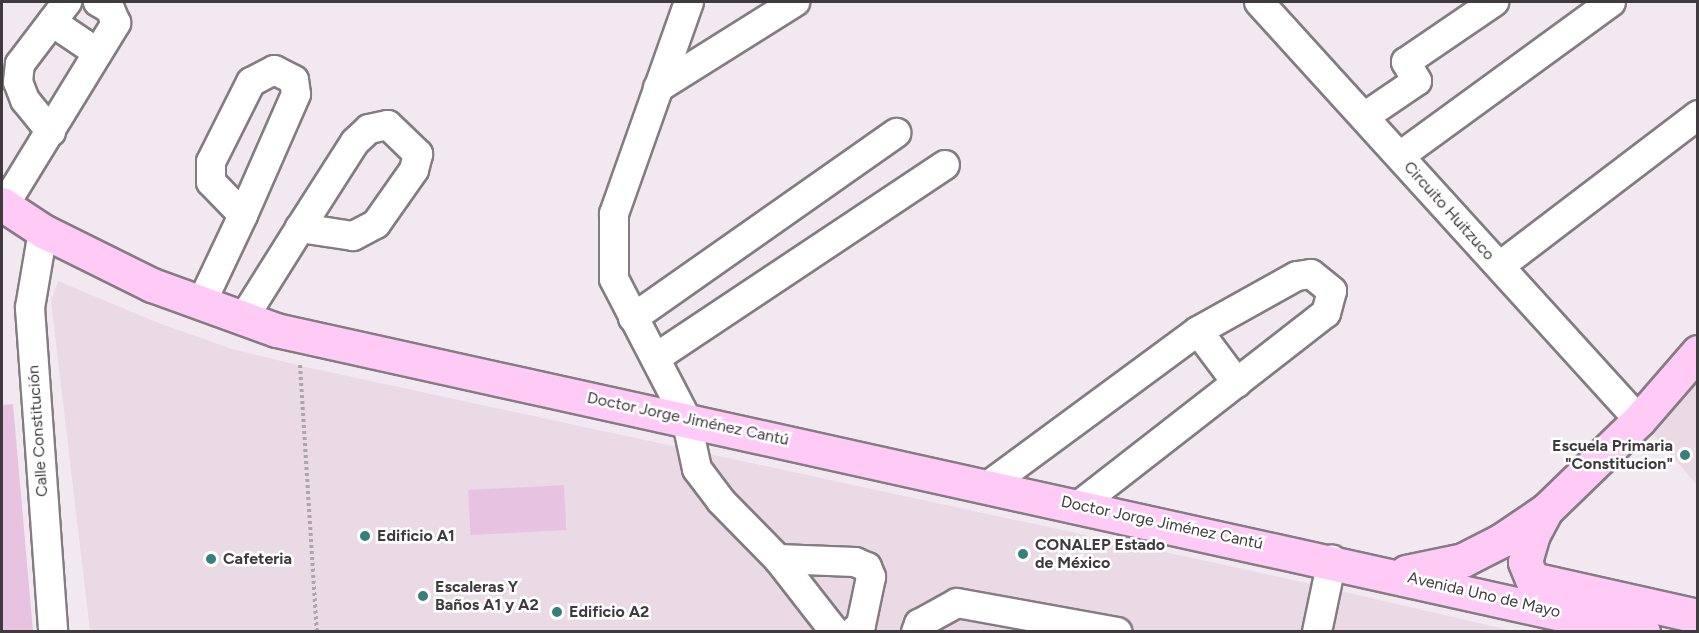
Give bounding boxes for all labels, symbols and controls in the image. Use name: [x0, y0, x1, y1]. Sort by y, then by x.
street label: Circuito Huitzuco: [1400, 158, 1498, 264]
street label: Calle Constitución: [24, 365, 52, 497]
street label: Doctor Jorge Jiménez Cantú: [585, 388, 791, 450]
place label: Escuela Primaria "Constitucion": [1552, 436, 1673, 474]
marker: Escuela Primaria "Constitucion": [1678, 448, 1692, 462]
street label: Doctor Jorge Jiménez Cantú: [1059, 492, 1265, 554]
place label: Edificio A1: [377, 526, 455, 546]
marker: Edificio A1: [358, 529, 372, 543]
place label: CONALEP Estado de México: [1035, 535, 1165, 573]
marker: CONALEP Estado de México: [1016, 547, 1030, 561]
place label: Cafeteria: [223, 549, 292, 569]
marker: Cafeteria: [204, 552, 218, 566]
street label: Avenida Uno de Mayo: [1406, 568, 1562, 622]
place label: Escaleras Y Baños A1 y A2: [435, 577, 539, 615]
marker: Escaleras Y Baños A1 y A2: [416, 589, 430, 603]
place label: Edificio A2: [569, 602, 649, 622]
marker: Edificio A2: [550, 605, 564, 619]

